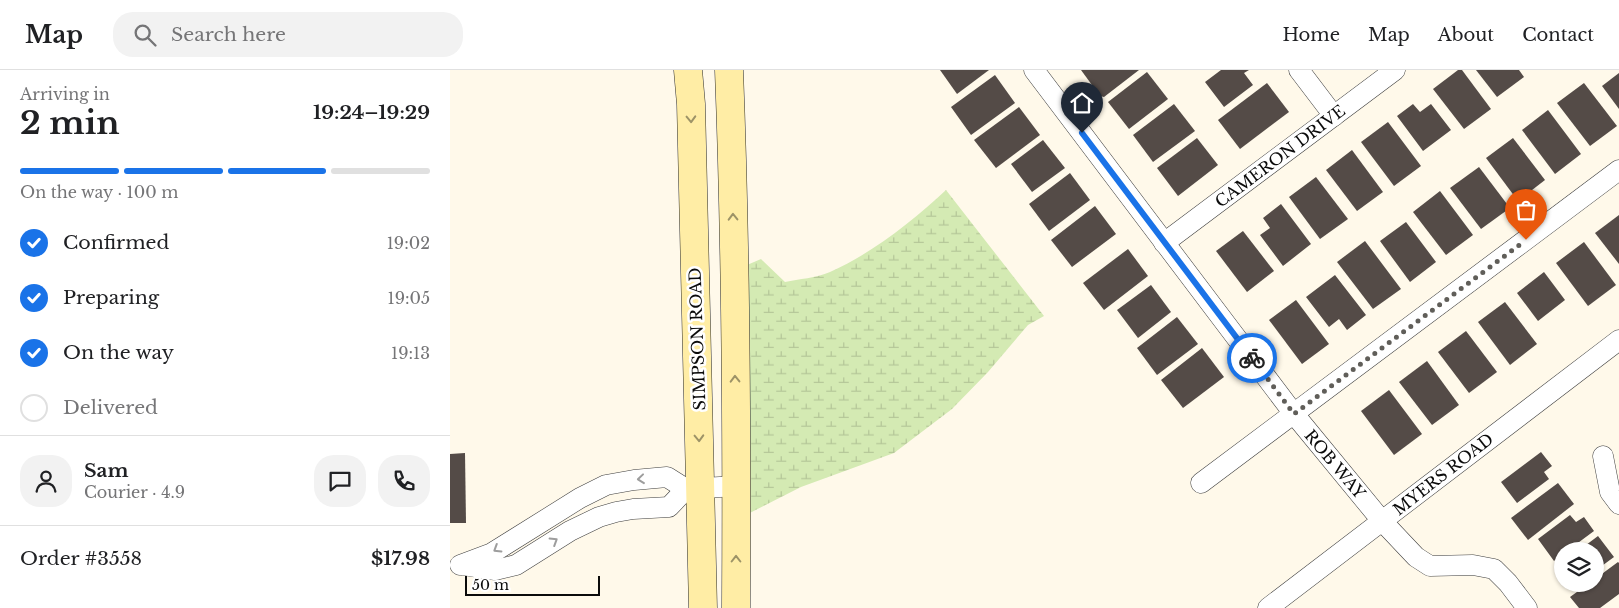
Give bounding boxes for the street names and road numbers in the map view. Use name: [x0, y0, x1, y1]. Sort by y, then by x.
street label: CAMERON DRIVE: [1211, 101, 1349, 211]
street label: SIMPSON ROAD: [685, 267, 709, 411]
street label: ROB WAY: [1300, 425, 1370, 503]
street label: MYERS ROAD: [1389, 429, 1497, 519]

